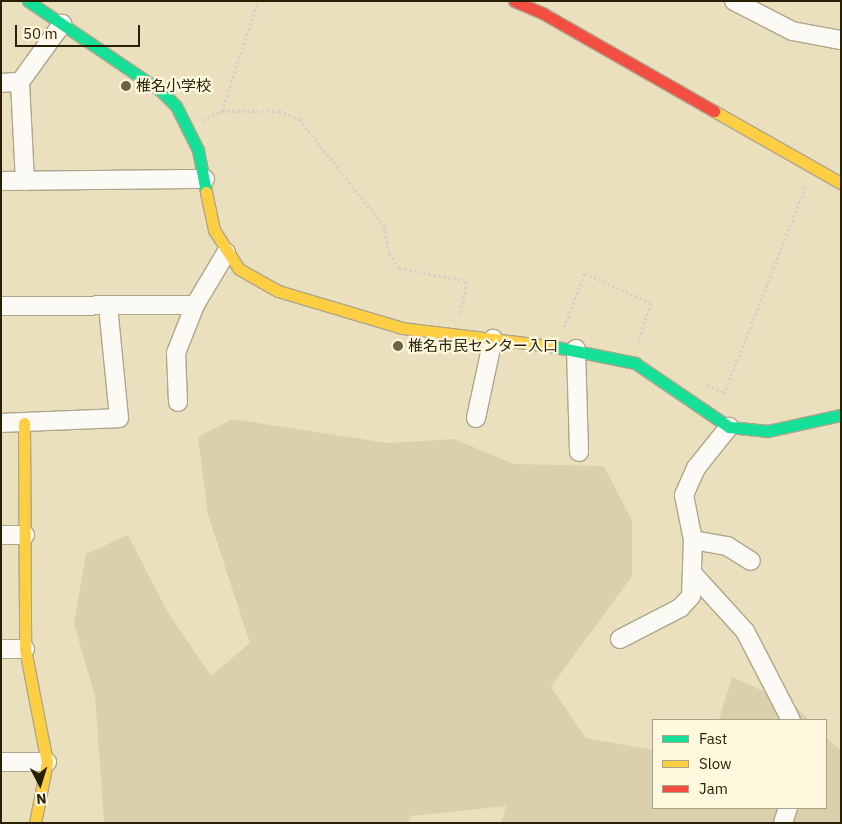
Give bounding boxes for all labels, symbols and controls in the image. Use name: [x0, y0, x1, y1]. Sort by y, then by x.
scale bar: [18, 15, 142, 47]
text: 50 m: [23, 24, 58, 43]
place label: 椎名小学校: [136, 77, 211, 95]
marker: 椎名小学校: [120, 80, 132, 92]
place label: 椎名市民センター入口: [408, 337, 558, 355]
marker: 椎名市民センター入口: [392, 340, 404, 352]
legend: [652, 719, 827, 809]
text: Fast: [699, 729, 727, 748]
text: Slow: [699, 754, 732, 773]
north arrow: [15, 759, 65, 809]
text: Jam: [699, 779, 728, 798]
text: N: [35, 790, 47, 808]

